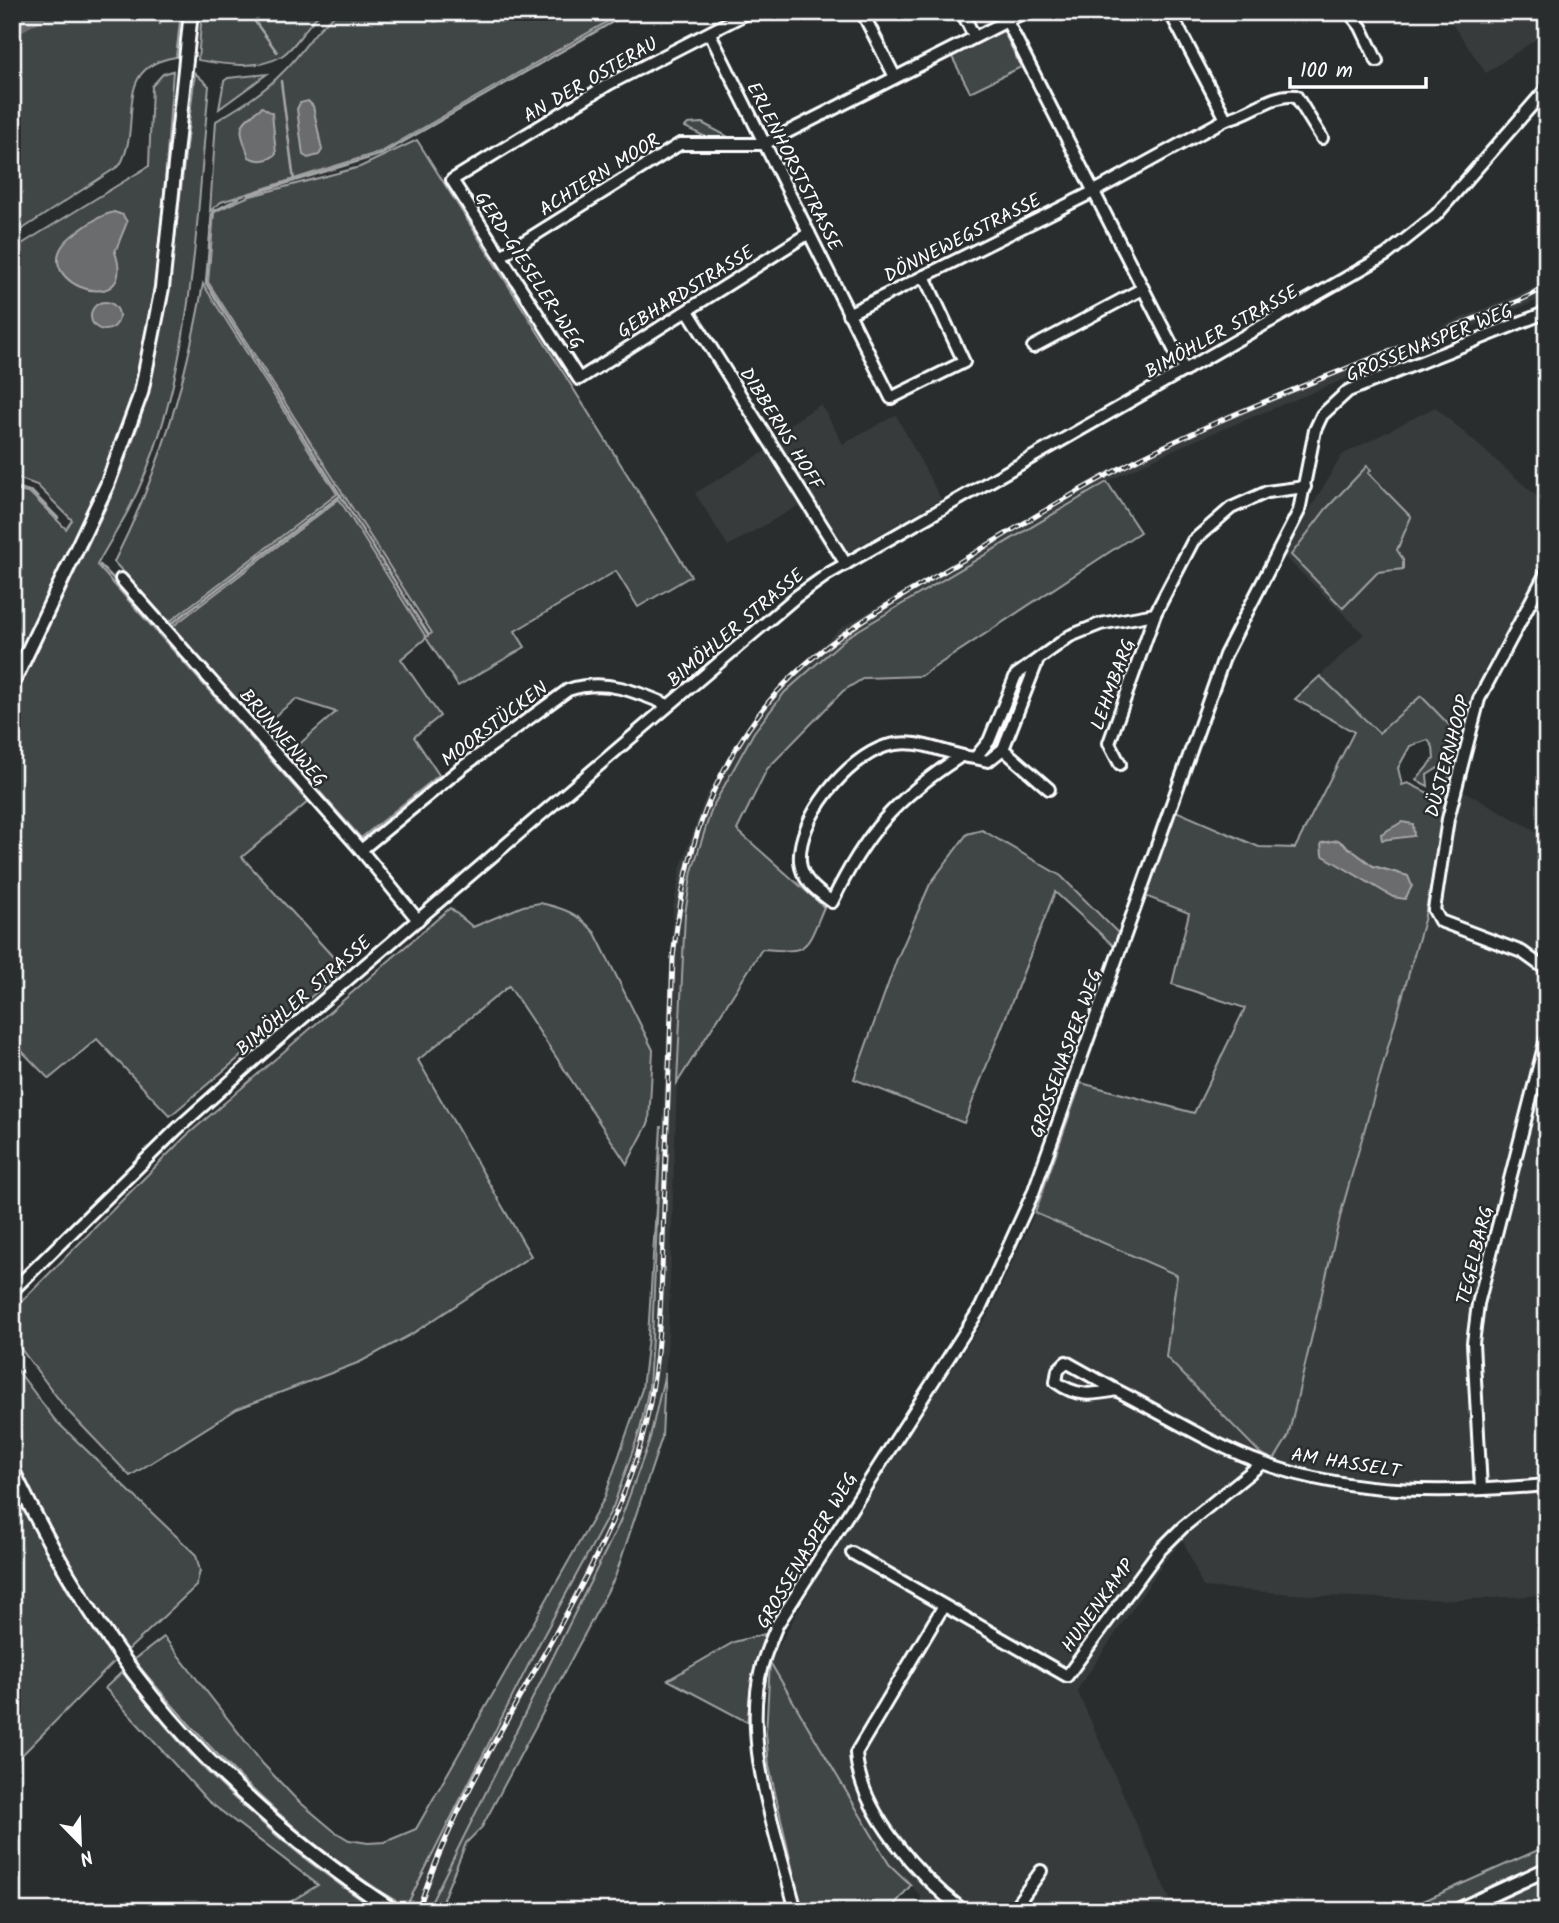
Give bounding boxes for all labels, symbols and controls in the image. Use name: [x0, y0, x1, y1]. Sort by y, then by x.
street label: AN DER OSTERAU: [518, 30, 664, 132]
scale bar: [1290, 46, 1426, 90]
text: 100 m: [1300, 55, 1353, 88]
street label: ERLENHORSTSTRASSE: [738, 77, 849, 258]
street label: ACHTERN MOOR: [534, 126, 666, 225]
street label: GERD-GIESELER-WEG: [466, 186, 591, 356]
street label: DÖNNEWEGSTRASSE: [879, 186, 1047, 291]
street label: GEBHARDSTRASSE: [612, 238, 761, 347]
street label: BIMÖHLER STRASSE: [1140, 278, 1305, 388]
street label: GROSSENASPER WEG: [1342, 297, 1518, 391]
street label: DIBBERNS HOFF: [731, 362, 831, 498]
street label: BIMÖHLER STRASSE: [661, 561, 812, 695]
street label: LEHMBARG: [1083, 635, 1144, 735]
street label: MOORSTÜCKEN: [435, 674, 555, 775]
street label: BRUNNENWEG: [231, 682, 334, 794]
street label: DÜSTERNHOOP: [1418, 692, 1480, 821]
street label: BIMÖHLER STRASSE: [230, 928, 380, 1064]
street label: GROSSENASPER WEG: [1022, 965, 1111, 1142]
street label: TEGELBARG: [1449, 1203, 1503, 1308]
street label: AM HASSELT: [1289, 1441, 1404, 1488]
street label: GROSSENASPER WEG: [749, 1467, 866, 1635]
street label: HUNENKAMP: [1054, 1553, 1143, 1659]
north arrow: [46, 1808, 116, 1878]
text: N: [74, 1841, 97, 1873]

